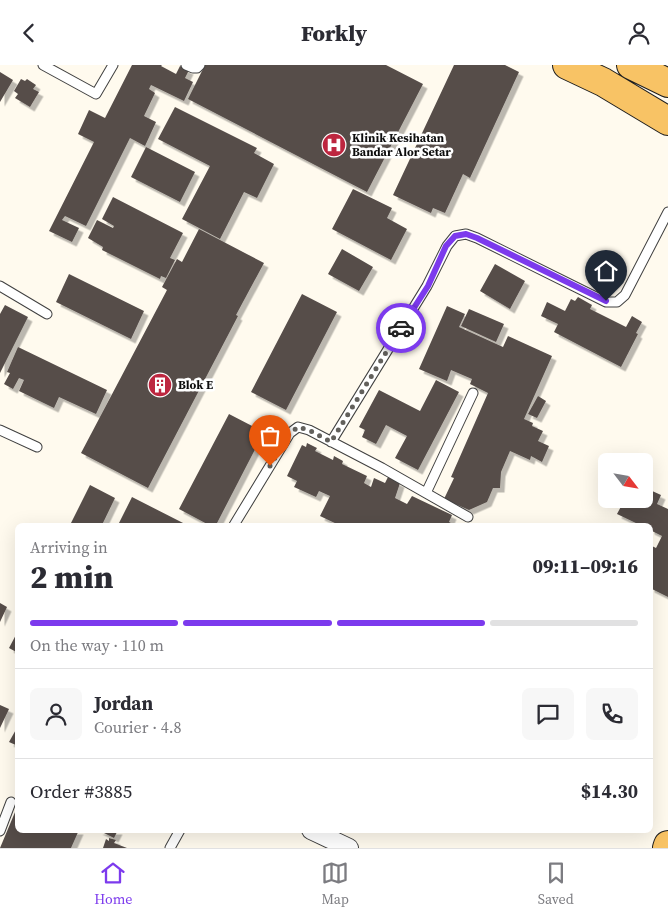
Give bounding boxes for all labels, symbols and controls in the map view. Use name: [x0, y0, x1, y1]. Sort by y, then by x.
text: Forkly: [301, 18, 367, 48]
icon: back: [15, 19, 43, 47]
icon: person: [625, 19, 653, 47]
place label: Klinik Kesihatan Bandar Alor Setar: [352, 130, 451, 160]
hospital icon: Klinik Kesihatan Bandar Alor Setar: [321, 132, 347, 158]
pin: [585, 250, 627, 301]
icon: home: [592, 257, 620, 285]
courier: [376, 303, 426, 353]
icon: car: [387, 314, 415, 342]
building icon: Blok E: [147, 372, 173, 398]
place label: Blok E: [178, 377, 213, 393]
pin: [249, 415, 291, 466]
icon: bag: [256, 422, 284, 450]
north arrow: [598, 453, 652, 507]
map controls: [598, 453, 653, 508]
text: Arriving in: [30, 536, 108, 558]
text: 09:11–09:16: [533, 553, 638, 579]
text: 2 min: [30, 555, 113, 599]
text: On the way · 110 m: [30, 634, 164, 656]
button: person: [30, 688, 82, 740]
button: chat: [522, 688, 574, 740]
button: phone: [586, 688, 638, 740]
text: Jordan: [94, 690, 153, 716]
text: Courier · 4.8: [94, 716, 182, 738]
text: Order #3885: [30, 778, 132, 804]
text: $14.30: [581, 778, 638, 804]
tab: Home: [94, 859, 133, 909]
tab: Map: [321, 859, 349, 909]
tab: Saved: [538, 859, 574, 909]

